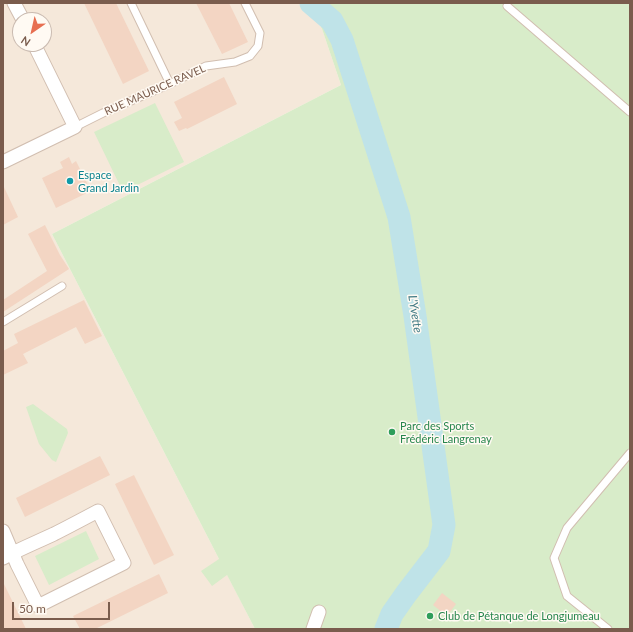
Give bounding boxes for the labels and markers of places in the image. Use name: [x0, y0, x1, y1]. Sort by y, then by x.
place label: Espace Grand Jardin: [78, 168, 139, 194]
marker: Espace Grand Jardin: [65, 176, 75, 186]
place label: Parc des Sports Frédéric Langrenay: [400, 419, 492, 445]
marker: Parc des Sports Frédéric Langrenay: [387, 427, 397, 437]
place label: Club de Pétanque de Longjumeau: [438, 609, 600, 623]
marker: Club de Pétanque de Longjumeau: [425, 611, 435, 621]

